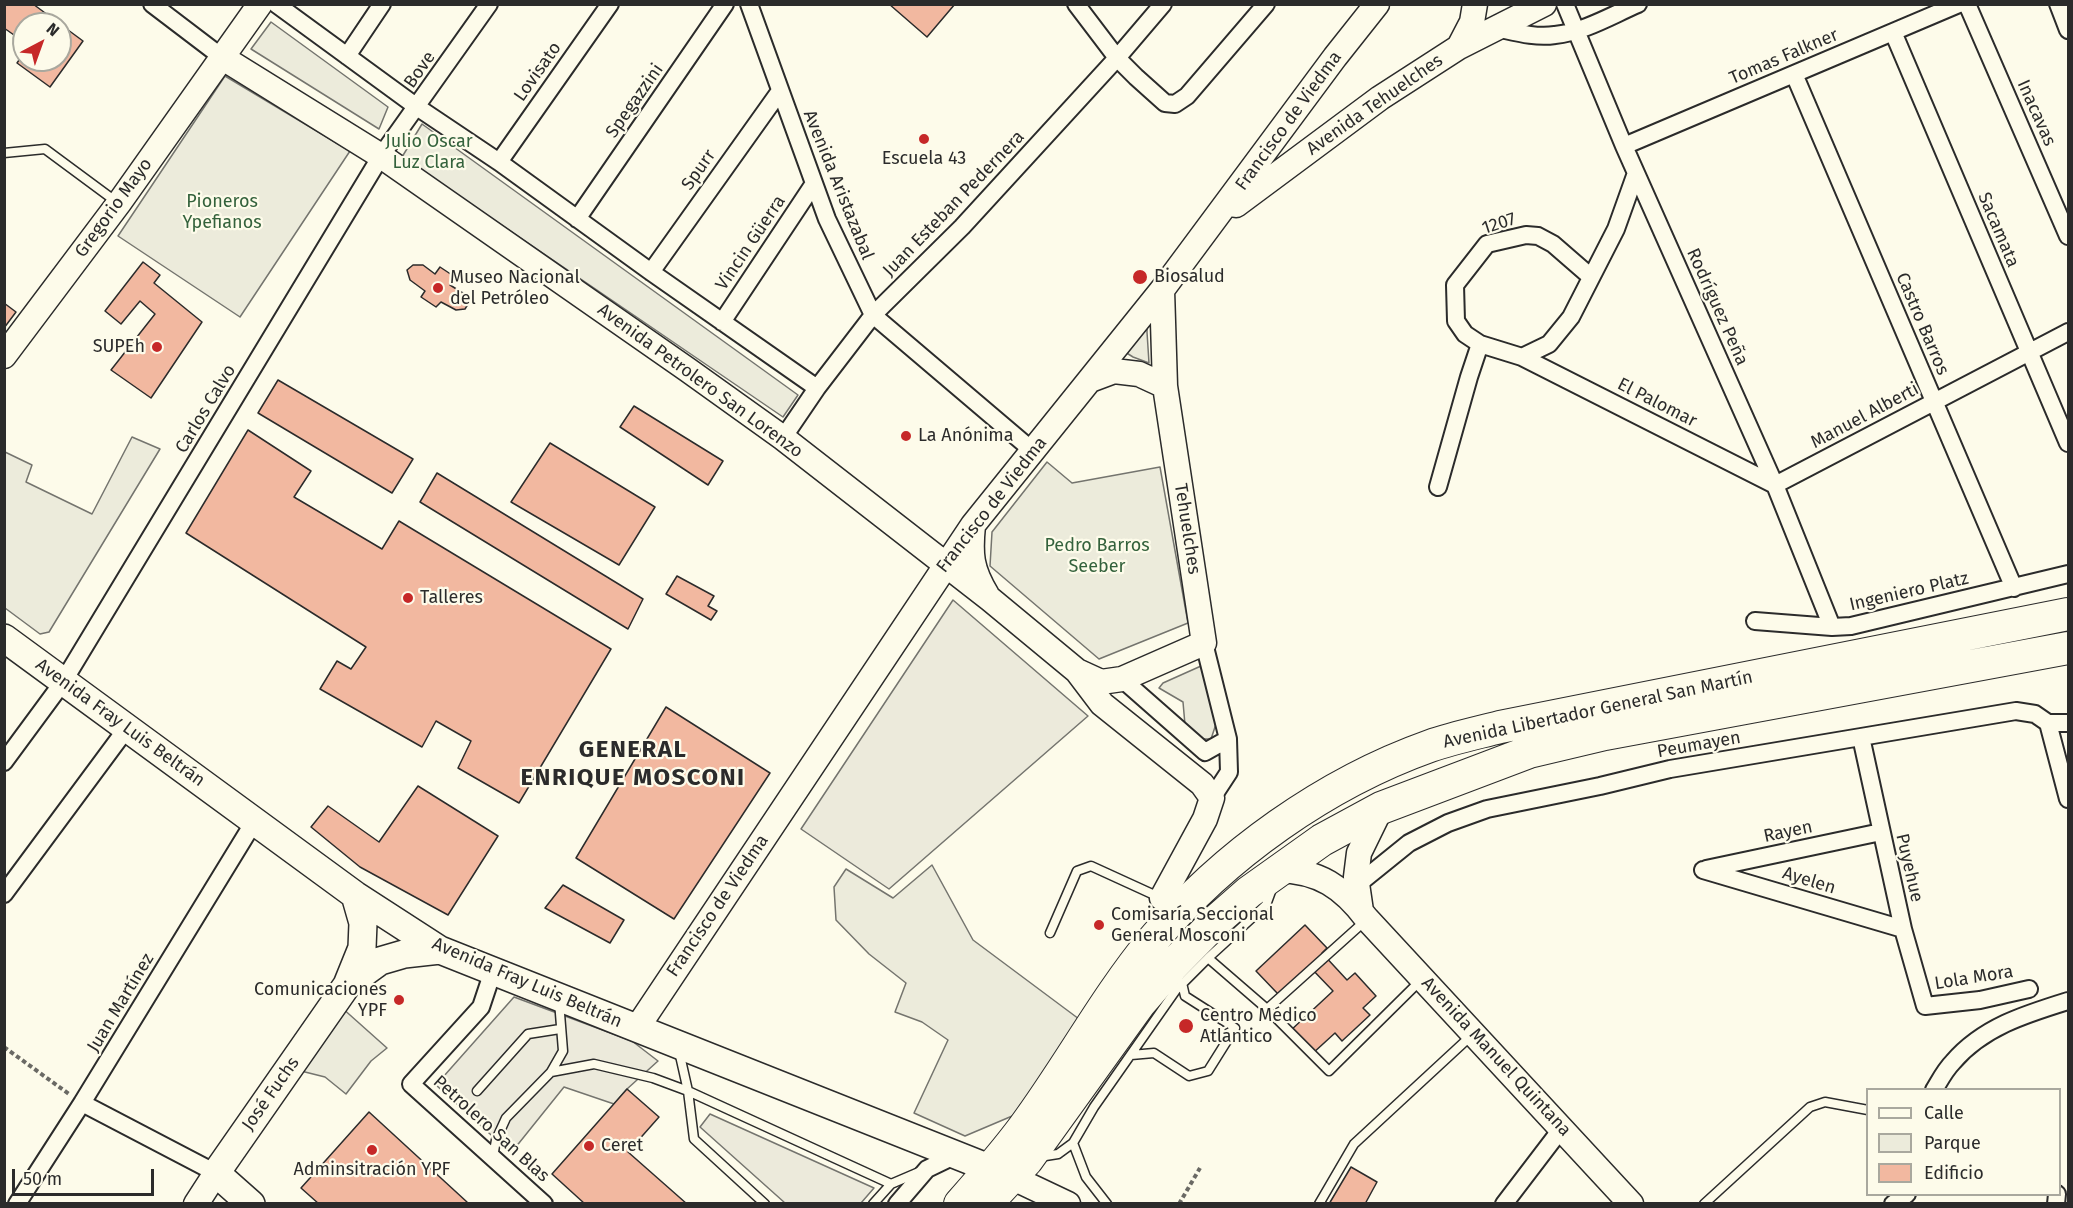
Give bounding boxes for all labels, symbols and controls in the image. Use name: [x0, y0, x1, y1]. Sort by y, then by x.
north arrow: [12, 12, 72, 72]
text: N: [43, 19, 63, 40]
street label: Tomas Falkner: [1726, 24, 1842, 90]
street label: Lovisato: [510, 38, 566, 106]
street label: Bove: [400, 47, 440, 93]
street label: Francisco de Viedma: [1231, 47, 1347, 195]
street label: Avenida Tehuelches: [1303, 50, 1447, 160]
street label: Spegazzini: [602, 60, 668, 142]
street label: Inacavas: [2012, 77, 2060, 149]
street label: Avenida Aristazabal: [798, 107, 878, 263]
street label: Juan Esteban Pedernera: [879, 127, 1029, 281]
park label: Julio Oscar Luz Clara: [385, 131, 473, 174]
marker: Escuela 43: [917, 132, 931, 146]
street label: Spurr: [677, 145, 721, 195]
place label: Escuela 43: [882, 148, 966, 170]
street label: Gregorio Mayo: [71, 154, 157, 262]
street label: Sacamata: [1973, 189, 2023, 271]
park label: Pioneros Ypefianos: [182, 191, 262, 234]
street label: Vincin Güerra: [711, 192, 791, 294]
street label: 1207: [1479, 208, 1519, 240]
street label: Rodríguez Peña: [1682, 245, 1752, 369]
place label: Biosalud: [1154, 266, 1225, 288]
place label: Museo Nacional del Petróleo: [450, 267, 580, 310]
marker: Biosalud: [1131, 268, 1149, 286]
street label: Castro Barros: [1891, 270, 1953, 378]
marker: Museo Nacional del Petróleo: [431, 281, 445, 295]
street label: Avenida Petrolero San Lorenzo: [593, 299, 807, 463]
place label: SUPEh: [93, 336, 145, 358]
marker: SUPEh: [150, 340, 164, 354]
street label: Carlos Calvo: [171, 361, 241, 457]
street label: El Palomar: [1614, 374, 1700, 432]
street label: Manuel Alberti: [1807, 378, 1923, 454]
place label: La Anónima: [918, 425, 1014, 447]
marker: La Anónima: [899, 429, 913, 443]
street label: Francisco de Viedma: [932, 433, 1052, 577]
street label: Tehuelches: [1169, 482, 1205, 576]
park label: Pedro Barros Seeber: [1044, 535, 1150, 578]
street label: Ingeniero Platz: [1847, 568, 1971, 616]
place label: Talleres: [420, 587, 483, 609]
marker: Talleres: [401, 591, 415, 605]
street label: Avenida Fray Luis Beltrán: [31, 654, 209, 792]
street label: Avenida Libertador General San Martín: [1441, 667, 1755, 753]
street label: Peumayen: [1656, 727, 1742, 763]
district label: GENERAL ENRIQUE MOSCONI: [520, 736, 746, 792]
street label: Rayen: [1762, 816, 1814, 848]
street label: Francisco de Viedma: [662, 831, 774, 981]
street label: Puyehue: [1891, 832, 1927, 904]
street label: Ayelen: [1780, 863, 1838, 899]
place label: Comisaría Seccional General Mosconi: [1111, 904, 1274, 946]
marker: Comisaría Seccional General Mosconi: [1092, 918, 1106, 932]
street label: Avenida Fray Luis Beltrán: [429, 933, 625, 1033]
street label: Juan Martínez: [83, 950, 159, 1056]
street label: Lola Mora: [1933, 961, 2015, 995]
street label: Avenida Manuel Quintana: [1417, 973, 1575, 1141]
place label: Comunicaciones YPF: [254, 979, 387, 1022]
marker: Comunicaciones YPF: [392, 993, 406, 1007]
place label: Centro Médico Atlántico: [1200, 1005, 1317, 1048]
marker: Centro Médico Atlántico: [1177, 1017, 1195, 1035]
street label: José Fuchs: [238, 1053, 304, 1135]
street label: Petrolero San Blas: [428, 1071, 554, 1187]
legend: [1866, 1088, 2061, 1196]
text: Calle: [1924, 1102, 1964, 1124]
text: Parque: [1924, 1132, 1981, 1154]
place label: Ceret: [601, 1135, 643, 1157]
marker: Ceret: [582, 1139, 596, 1153]
marker: Adminsitración YPF: [365, 1143, 379, 1157]
scale bar: [15, 1157, 158, 1195]
place label: Adminsitración YPF: [294, 1159, 450, 1181]
text: Edificio: [1924, 1162, 1984, 1184]
text: 50 m: [23, 1168, 62, 1190]

